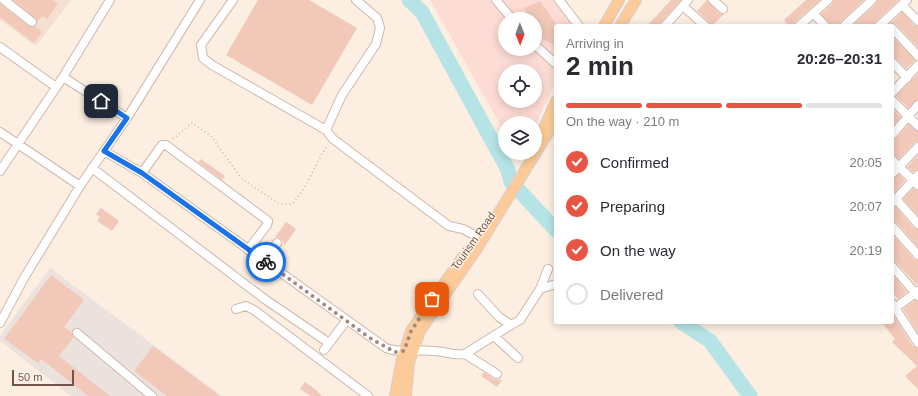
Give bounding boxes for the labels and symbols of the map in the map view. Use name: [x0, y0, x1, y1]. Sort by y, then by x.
north arrow: [498, 12, 542, 56]
pin: [84, 84, 118, 118]
street label: Tourism Road: [449, 210, 497, 272]
courier: [246, 242, 286, 282]
pin: [415, 282, 449, 316]
scale bar: [12, 368, 74, 387]

